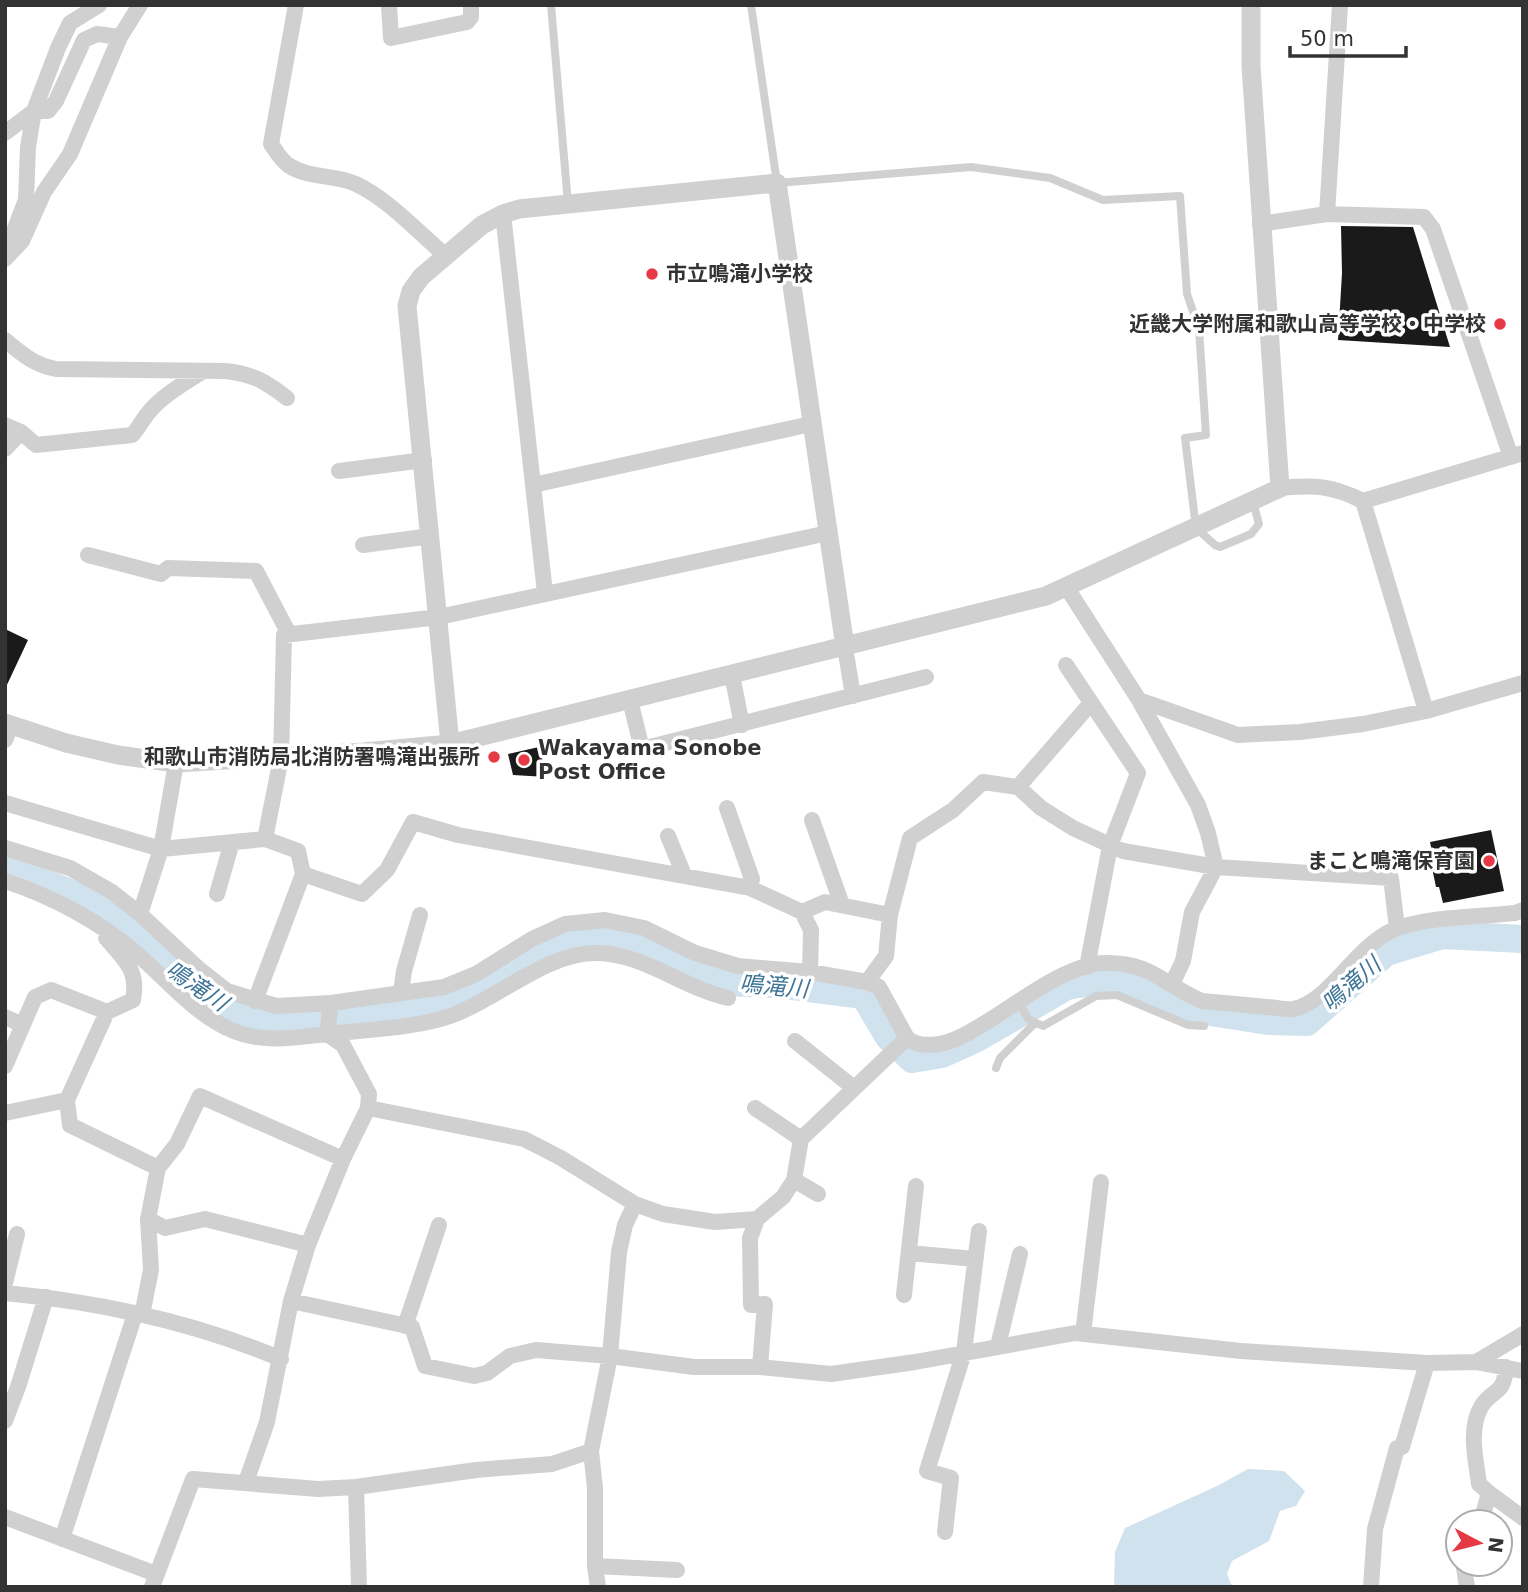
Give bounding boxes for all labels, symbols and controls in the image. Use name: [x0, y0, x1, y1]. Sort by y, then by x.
scale bar: [1290, 14, 1406, 58]
text: 50 m: [1300, 27, 1354, 51]
place label: 市立鳴滝小学校: [666, 262, 813, 286]
marker: 市立鳴滝小学校: [644, 266, 660, 282]
place label: 近畿大学附属和歌山高等学校・中学校: [1129, 312, 1486, 336]
marker: 近畿大学附属和歌山高等学校・中学校: [1492, 316, 1508, 332]
place label: Wakayama Sonobe Post Office: [538, 736, 762, 784]
place label: 和歌山市消防局北消防署鳴滝出張所: [144, 745, 480, 769]
marker: 和歌山市消防局北消防署鳴滝出張所: [486, 749, 502, 765]
marker: Wakayama Sonobe Post Office: [516, 752, 532, 768]
place label: まこと鳴滝保育園: [1307, 849, 1475, 873]
marker: まこと鳴滝保育園: [1481, 853, 1497, 869]
water label: 鳴滝川: [1316, 950, 1388, 1016]
water label: 鳴滝川: [161, 956, 235, 1018]
water label: 鳴滝川: [738, 970, 812, 1002]
north arrow: [1444, 1508, 1514, 1578]
text: N: [1484, 1536, 1508, 1554]

